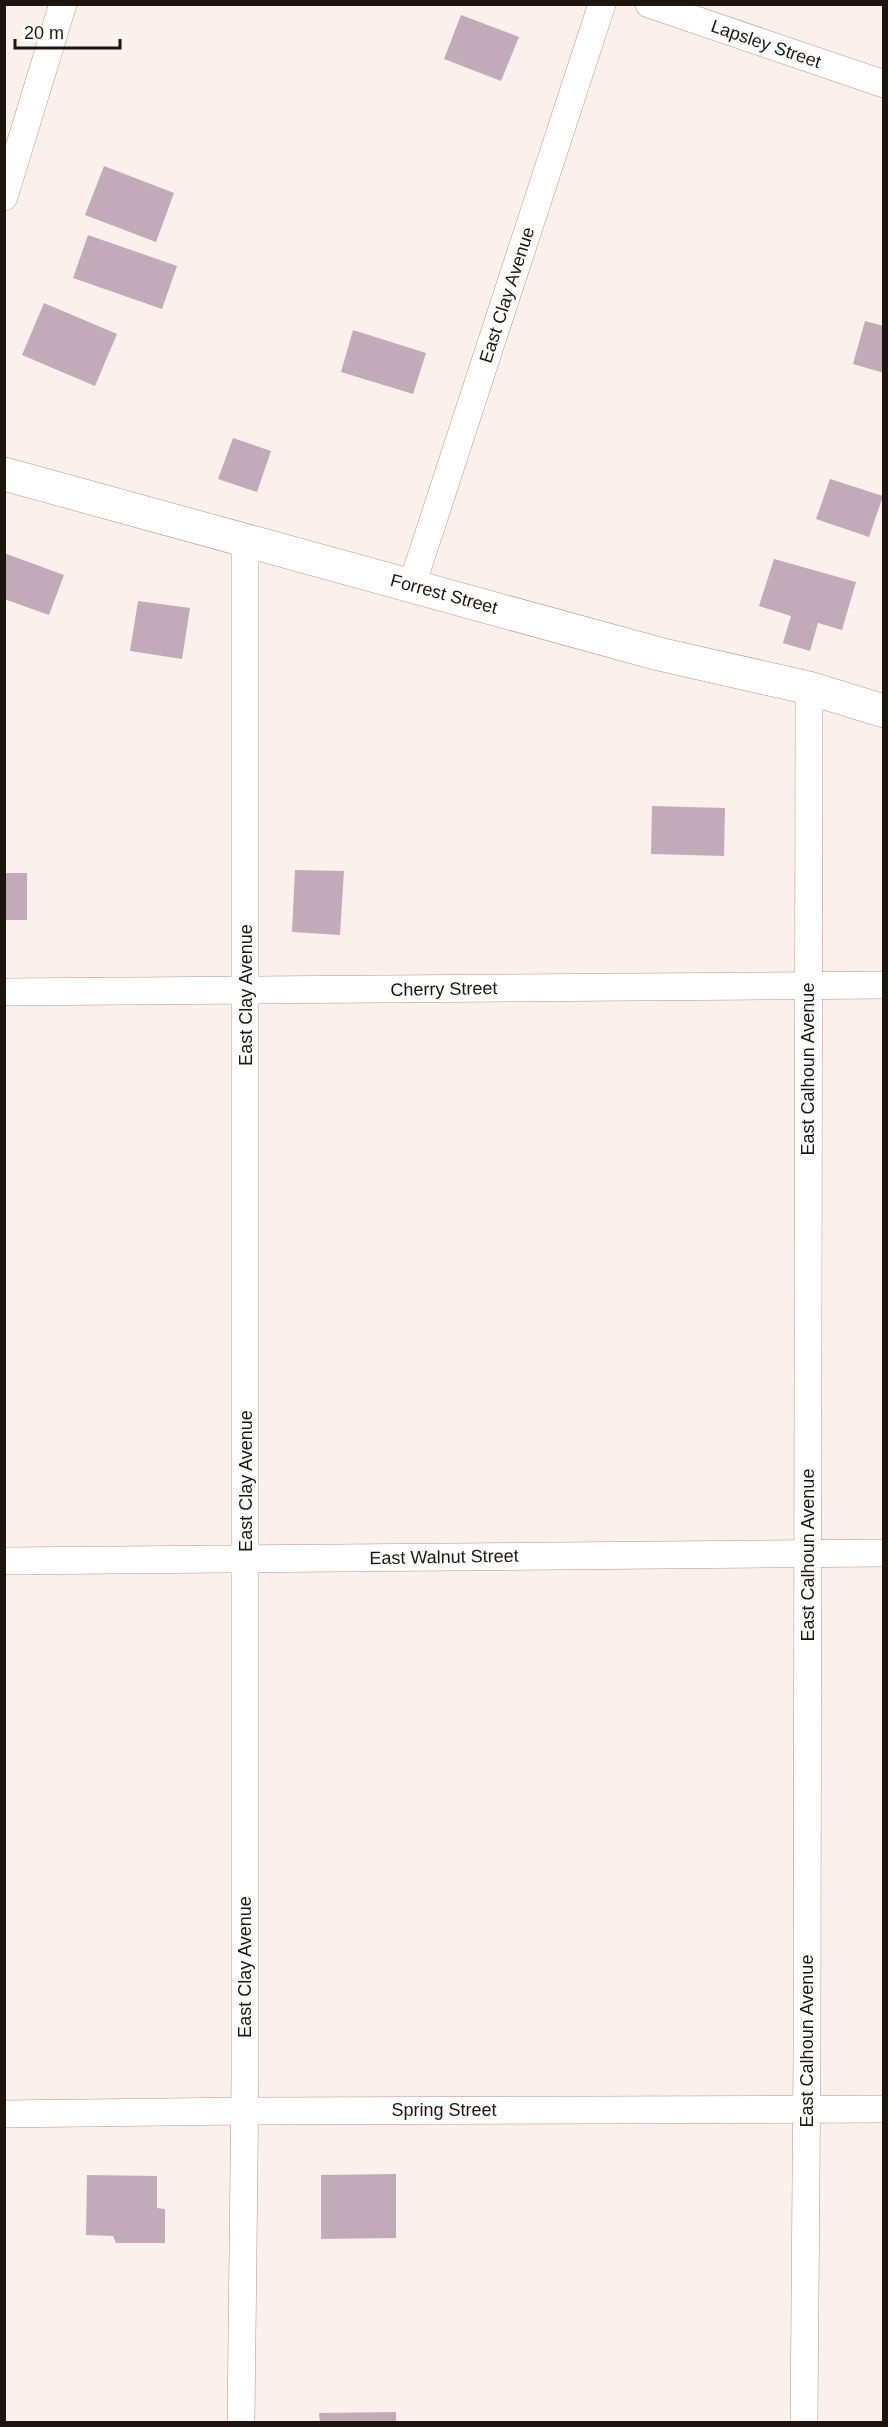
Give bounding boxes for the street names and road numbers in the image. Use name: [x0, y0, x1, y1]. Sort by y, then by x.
street label: Lapsley Street: [708, 16, 824, 72]
street label: East Clay Avenue: [476, 224, 538, 366]
street label: Forrest Street: [388, 570, 500, 618]
street label: East Clay Avenue: [236, 924, 256, 1066]
street label: Cherry Street: [390, 978, 498, 1000]
street label: East Calhoun Avenue: [798, 983, 818, 1155]
street label: East Clay Avenue: [236, 1410, 256, 1552]
street label: East Calhoun Avenue: [798, 1469, 818, 1641]
street label: East Walnut Street: [369, 1546, 519, 1568]
street label: East Clay Avenue: [235, 1896, 255, 2038]
street label: East Calhoun Avenue: [797, 1955, 817, 2127]
street label: Spring Street: [391, 2100, 497, 2120]

